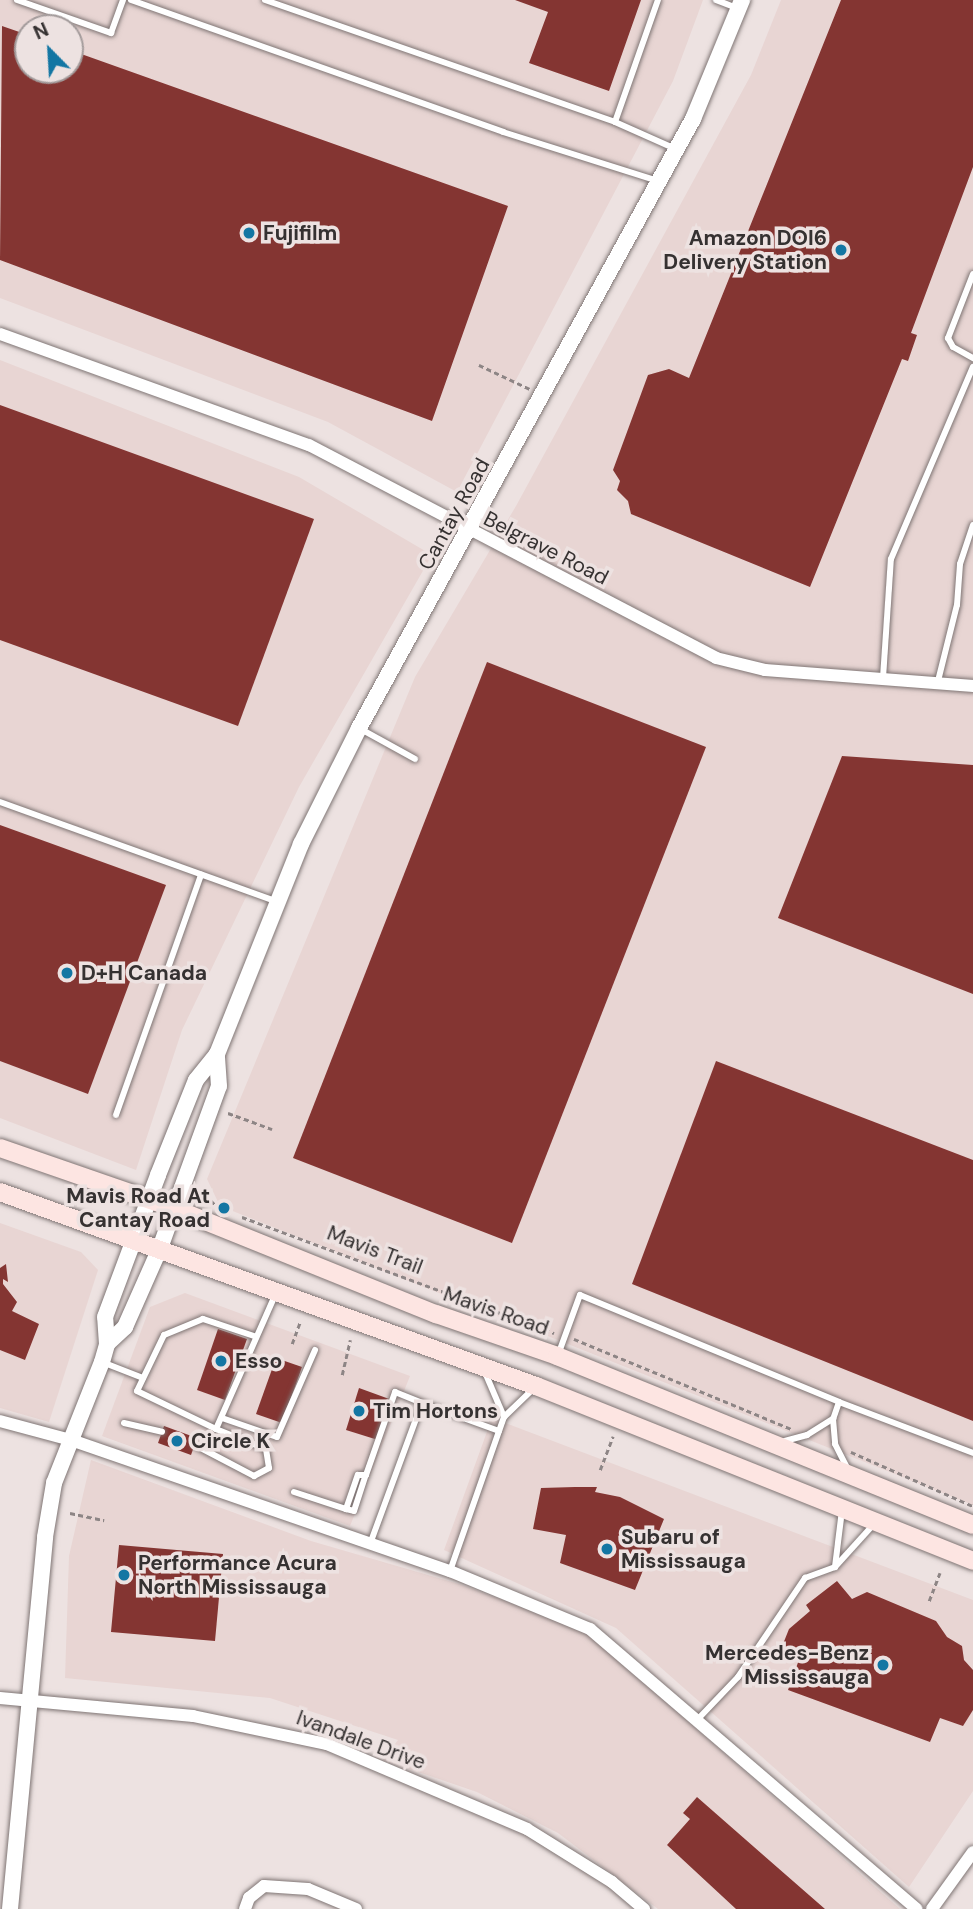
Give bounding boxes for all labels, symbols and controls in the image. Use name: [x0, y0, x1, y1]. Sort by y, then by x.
north arrow: [14, 14, 84, 84]
text: N: [30, 17, 52, 45]
place label: Fujifilm: [263, 220, 337, 246]
marker: Fujifilm: [241, 225, 257, 241]
place label: Amazon DOI6 Delivery Station: [663, 225, 827, 275]
marker: Amazon DOI6 Delivery Station: [833, 242, 849, 258]
street label: Cantay Road: [413, 454, 495, 574]
street label: Belgrave Road: [479, 506, 613, 590]
place label: D+H Canada: [81, 960, 207, 986]
marker: D+H Canada: [59, 965, 75, 981]
place label: Mavis Road At Cantay Road: [66, 1183, 210, 1233]
marker: Mavis Road At Cantay Road: [216, 1200, 232, 1216]
street label: Mavis Trail: [324, 1220, 426, 1280]
street label: Mavis Road: [440, 1281, 552, 1341]
place label: Esso: [235, 1348, 282, 1374]
marker: Esso: [213, 1353, 229, 1369]
place label: Tim Hortons: [373, 1398, 498, 1424]
marker: Tim Hortons: [351, 1403, 367, 1419]
place label: Circle K: [191, 1428, 270, 1454]
marker: Circle K: [169, 1433, 185, 1449]
place label: Subaru of Mississauga: [621, 1524, 746, 1574]
marker: Subaru of Mississauga: [599, 1541, 615, 1557]
place label: Performance Acura North Mississauga: [138, 1550, 337, 1600]
marker: Performance Acura North Mississauga: [116, 1567, 132, 1583]
place label: Mercedes-Benz Mississauga: [705, 1640, 869, 1690]
marker: Mercedes-Benz Mississauga: [875, 1657, 891, 1673]
street label: Ivandale Drive: [293, 1705, 429, 1775]

